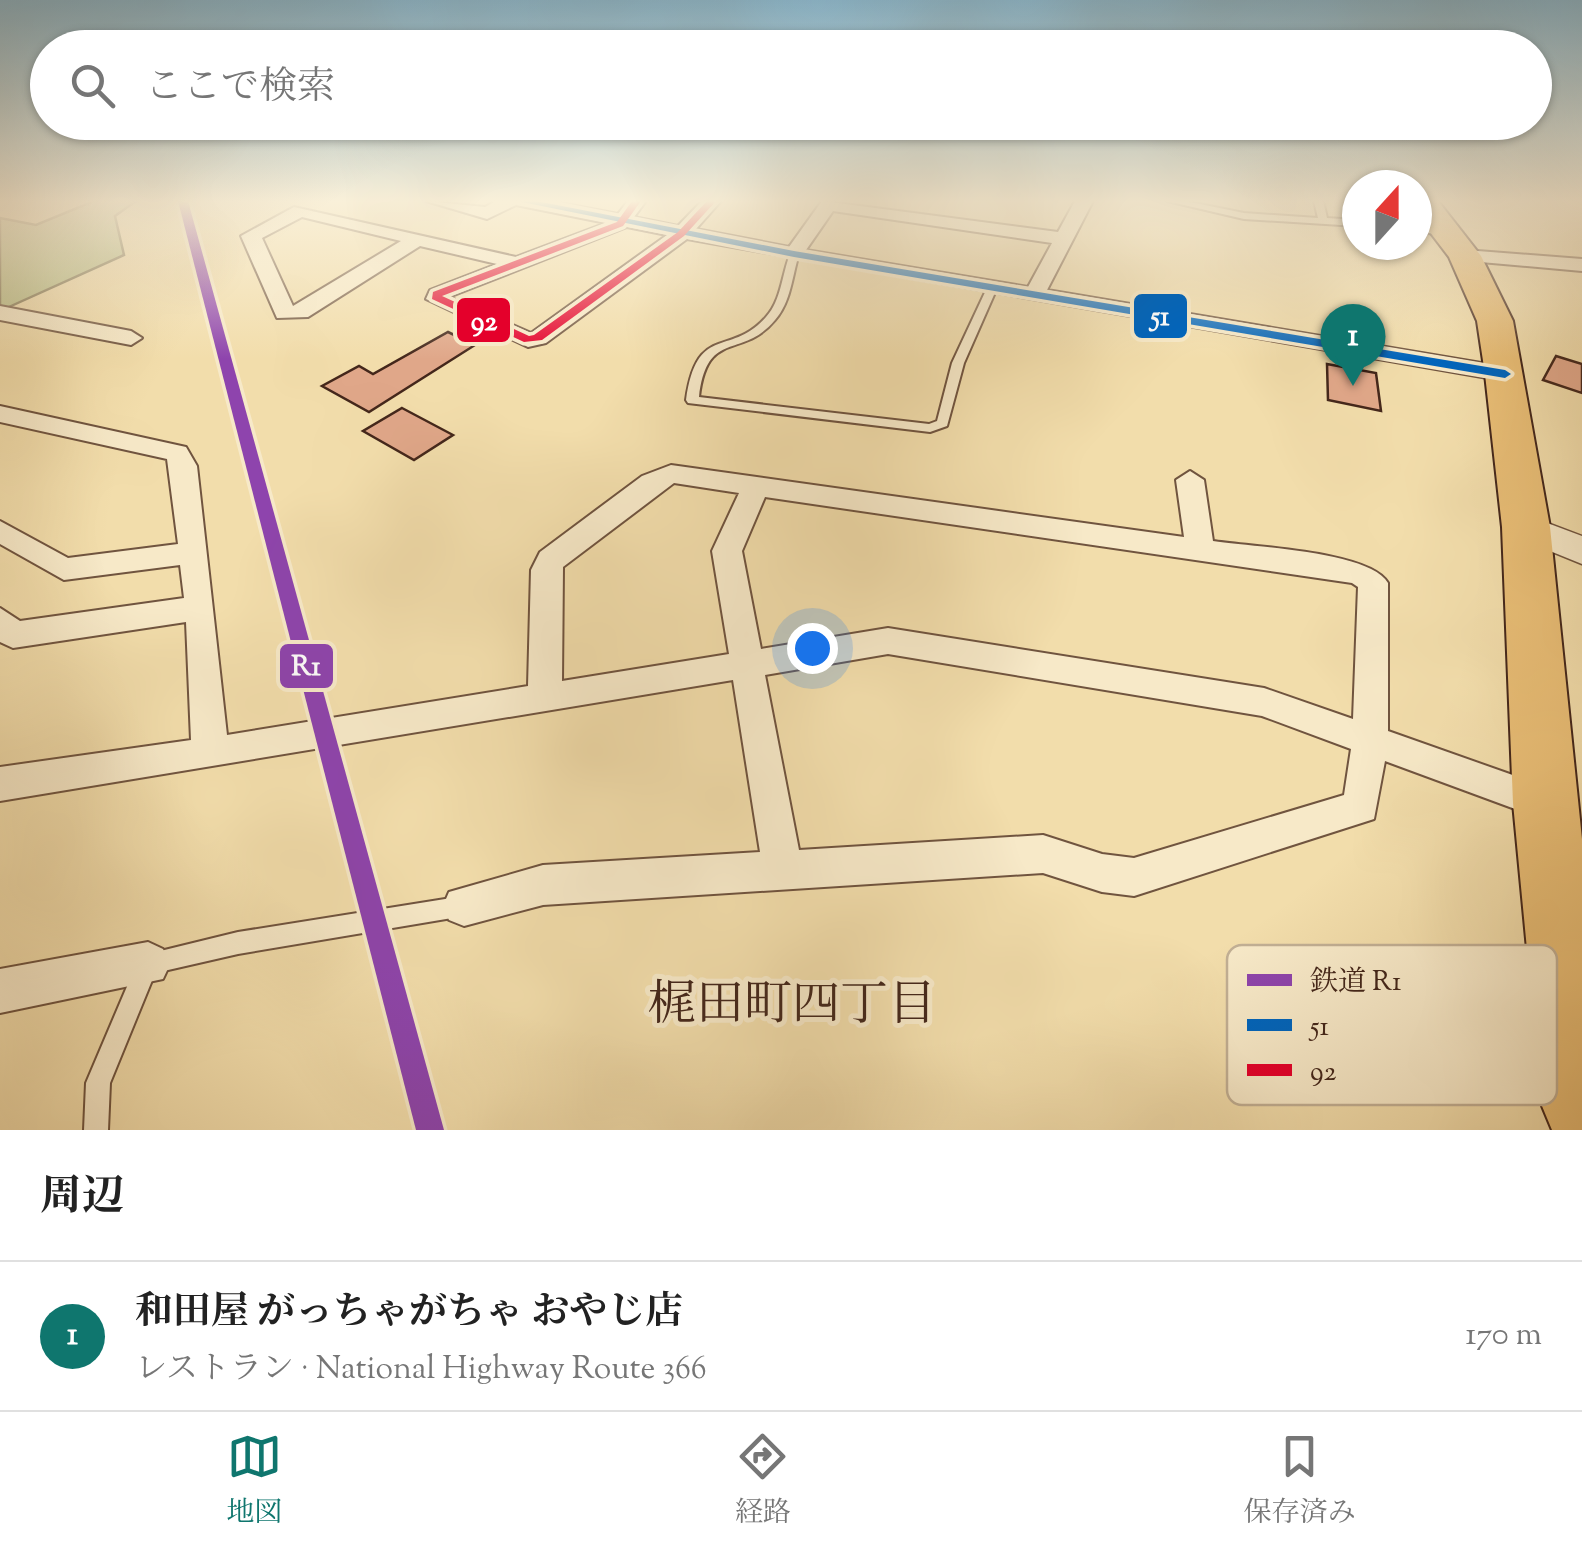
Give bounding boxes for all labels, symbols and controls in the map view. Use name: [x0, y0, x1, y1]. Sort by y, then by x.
search box: [30, 30, 1552, 140]
icon: search: [65, 58, 120, 113]
text: ここで検索: [145, 62, 335, 116]
north arrow: [1342, 170, 1432, 260]
line badge: 51: [1132, 292, 1189, 340]
line badge: 92: [455, 296, 512, 344]
text: 51: [1148, 298, 1170, 338]
text: 92: [471, 303, 498, 343]
pin: 1: [1320, 304, 1386, 386]
your location: [787, 623, 838, 674]
line badge: R1: [278, 642, 335, 690]
text: R1: [291, 648, 321, 688]
legend: [1227, 945, 1557, 1105]
text: 鉄道 R1: [1310, 963, 1402, 1003]
district label: 梶田町四丁目: [648, 973, 936, 1042]
text: 51: [1308, 1008, 1329, 1048]
text: 92: [1310, 1053, 1337, 1093]
text: 周辺: [40, 1169, 124, 1229]
text: 和田屋 がっちゃがちゃ おやじ店: [135, 1287, 683, 1341]
text: 1: [67, 1313, 78, 1359]
text: 170 m: [1465, 1313, 1542, 1359]
text: レストラン · National Highway Route 366: [135, 1347, 707, 1393]
tab: 地図: [226, 1429, 282, 1534]
tab: 経路: [735, 1429, 791, 1534]
tab: 保存済み: [1244, 1429, 1356, 1534]

